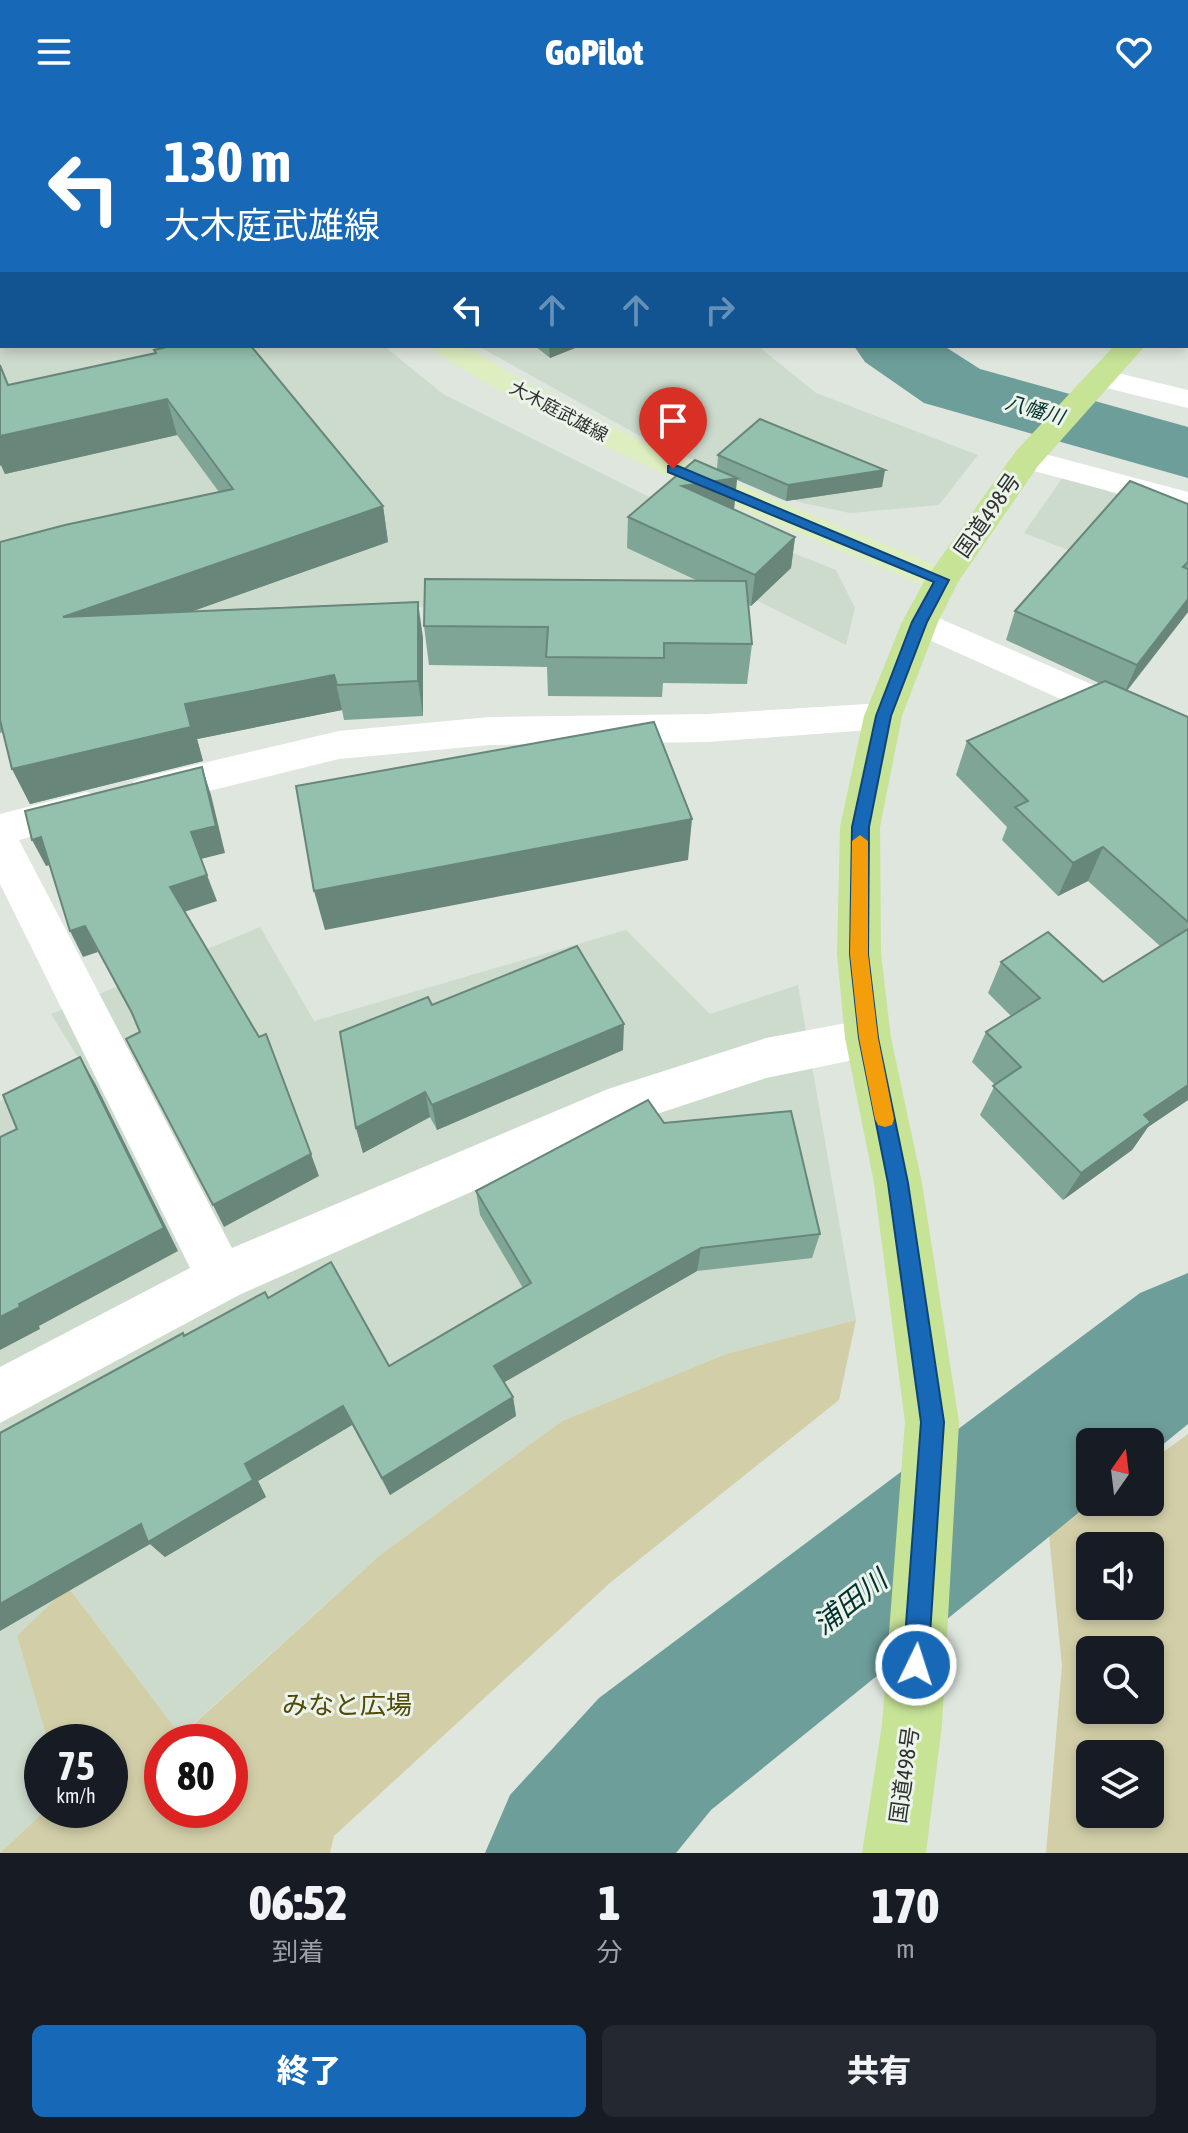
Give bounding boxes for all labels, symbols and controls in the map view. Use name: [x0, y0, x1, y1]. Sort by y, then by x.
icon: menu: [32, 30, 76, 74]
icon: heart: [1112, 30, 1156, 74]
text: GoPilot: [545, 31, 643, 73]
text: 130 m: [164, 130, 291, 194]
icon: left: [32, 136, 136, 240]
text: 大木庭武雄線: [164, 204, 380, 246]
icon: left: [446, 288, 490, 332]
icon: ahead: [530, 288, 574, 332]
icon: ahead: [614, 288, 658, 332]
icon: right: [698, 288, 742, 332]
street label: 大木庭武雄線: [506, 376, 612, 446]
pin: [639, 387, 707, 469]
water label: 八幡川: [1003, 390, 1069, 429]
icon: arrive: [651, 399, 695, 443]
street label: 国道498号: [949, 468, 1025, 562]
north arrow: [1076, 1428, 1164, 1516]
map controls: [1076, 1428, 1164, 1828]
button: sound: [1076, 1532, 1164, 1620]
water label: 浦田川: [807, 1562, 895, 1640]
position arrow: [874, 1623, 958, 1707]
button: search: [1076, 1636, 1164, 1724]
park label: みなと広場: [282, 1690, 412, 1720]
speed limit sign: 80: [144, 1724, 248, 1828]
street label: 国道498号: [884, 1725, 924, 1825]
button: layers: [1076, 1740, 1164, 1828]
text: 75: [57, 1743, 95, 1788]
text: km/h: [56, 1784, 96, 1807]
text: 06:52: [249, 1875, 348, 1930]
text: 1: [598, 1875, 621, 1930]
text: 170: [871, 1878, 939, 1933]
text: m: [896, 1934, 915, 1964]
text: 到着: [272, 1937, 324, 1967]
text: 分: [597, 1937, 623, 1967]
button: 終了: [32, 2025, 586, 2117]
button: 共有: [602, 2025, 1156, 2117]

